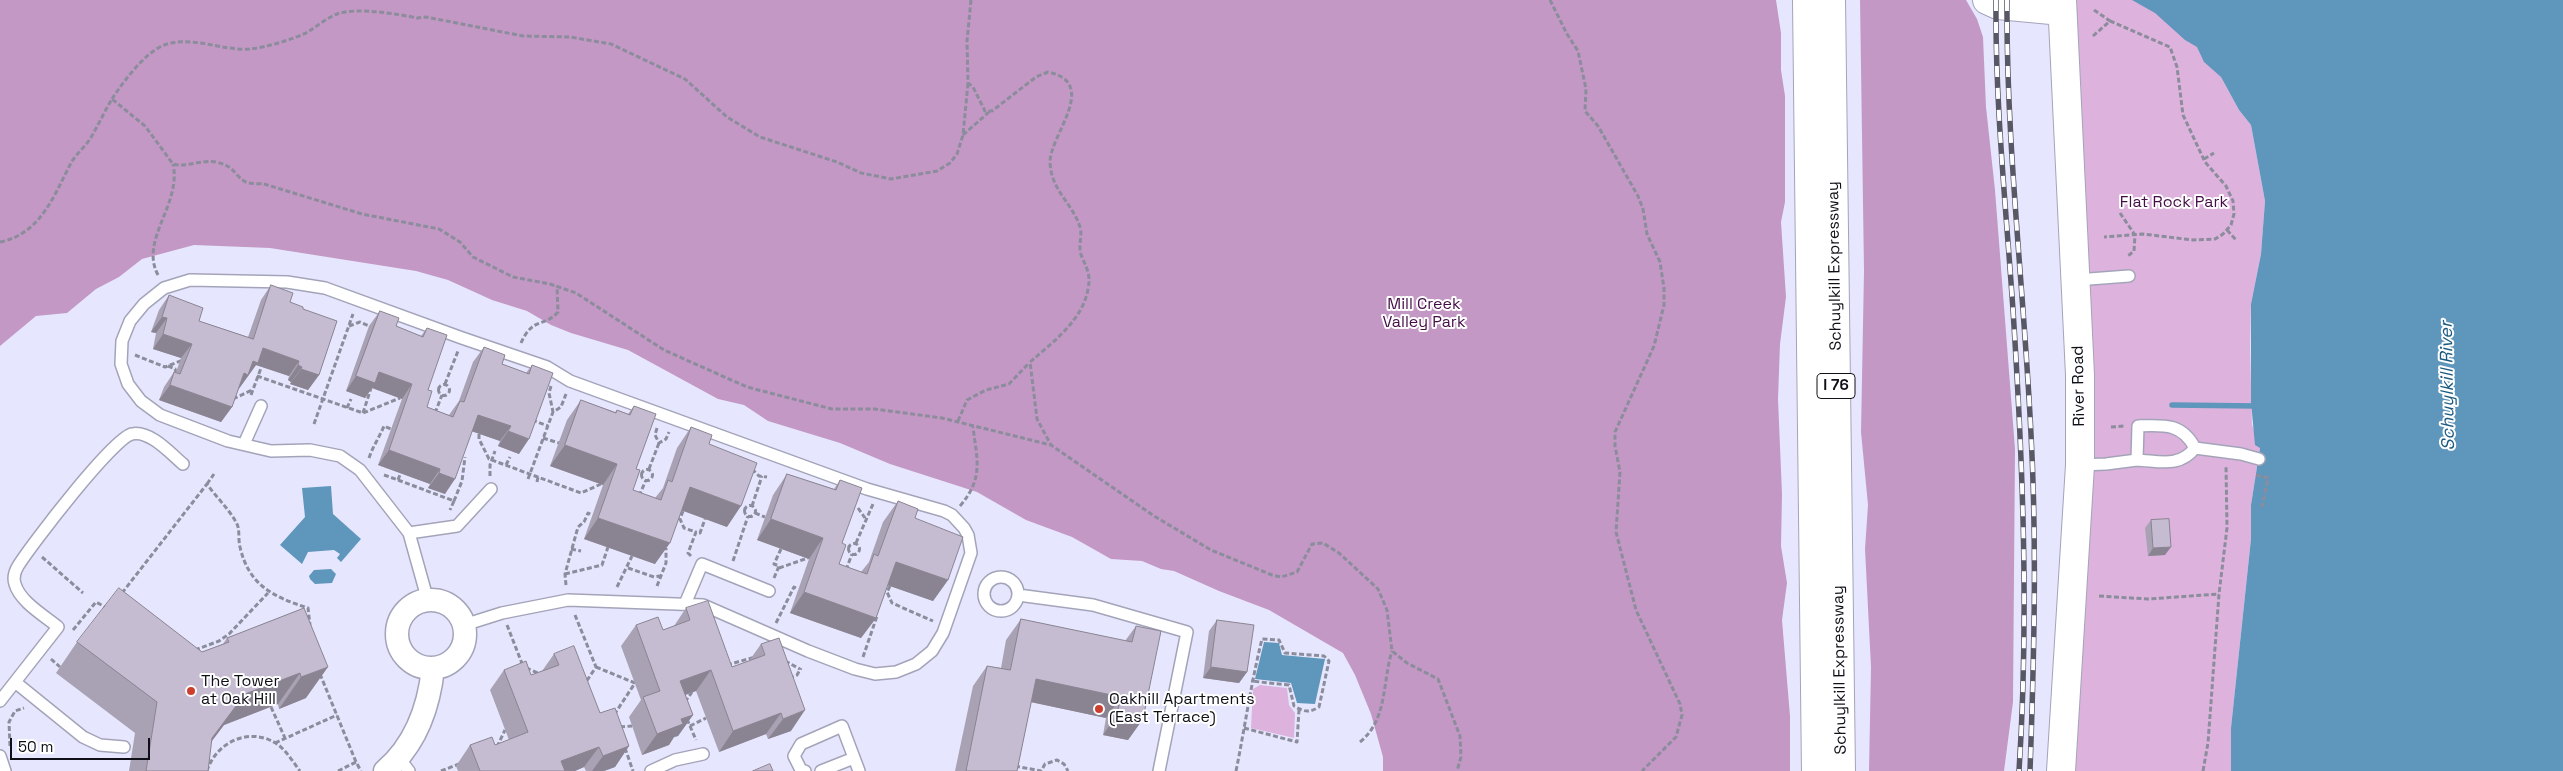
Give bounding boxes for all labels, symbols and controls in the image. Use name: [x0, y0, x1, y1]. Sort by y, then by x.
street label: Schuylkill Expressway: [1824, 181, 1846, 351]
park label: Flat Rock Park: [2120, 193, 2228, 213]
park label: Mill Creek Valley Park: [1382, 295, 1466, 333]
water label: Schuylkill River: [2436, 321, 2460, 451]
street label: River Road: [2069, 345, 2089, 427]
road number: I 76: [1817, 374, 1855, 398]
street label: Schuylkill Expressway: [1829, 585, 1851, 755]
place label: The Tower at Oak Hill: [201, 672, 279, 710]
marker: The Tower at Oak Hill: [185, 685, 197, 697]
place label: Oakhill Apartments (East Terrace): [1109, 690, 1255, 728]
marker: Oakhill Apartments (East Terrace): [1093, 703, 1105, 715]
scale bar: [12, 728, 152, 760]
text: 50 m: [18, 737, 53, 756]

